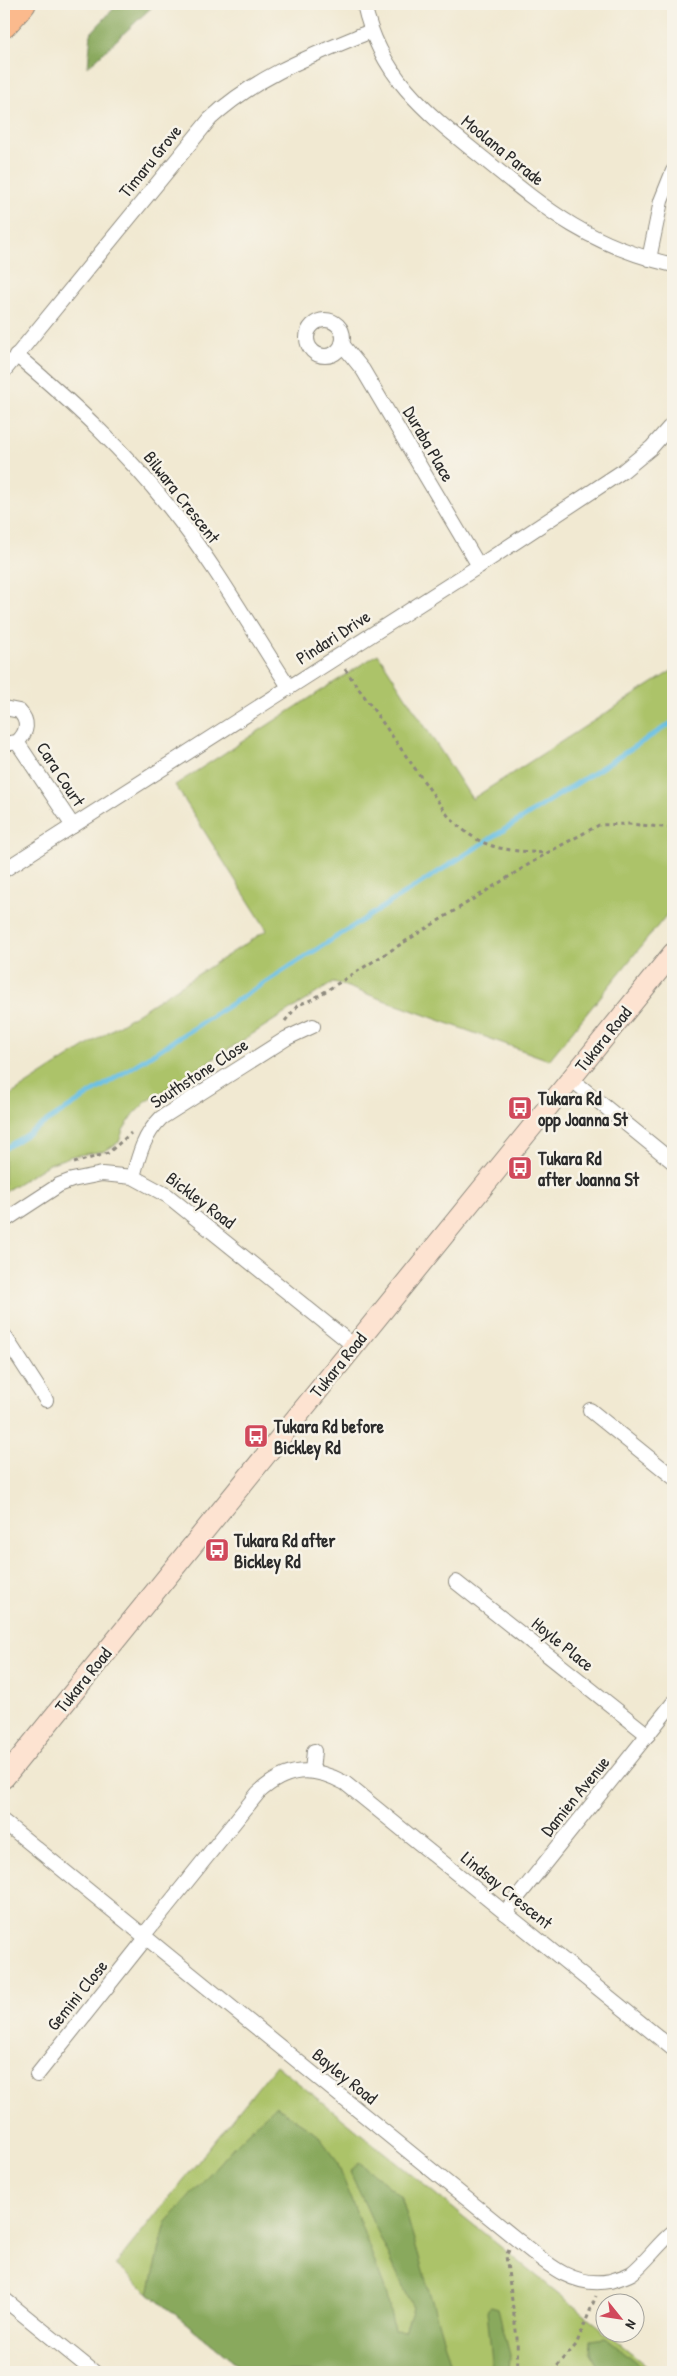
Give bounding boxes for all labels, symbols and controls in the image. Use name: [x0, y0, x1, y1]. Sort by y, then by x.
street label: Moolana Parade: [456, 109, 550, 191]
street label: Timaru Grove: [113, 119, 187, 203]
street label: Duraba Place: [397, 402, 461, 486]
street label: Bilwara Crescent: [138, 446, 226, 549]
street label: Pindari Drive: [291, 604, 375, 670]
street label: Cara Court: [31, 737, 92, 812]
street label: Tukara Road: [569, 1001, 637, 1077]
street label: Southstone Close: [145, 1032, 253, 1114]
place label: Tukara Rd opp Joanna St: [537, 1086, 629, 1133]
bus stop icon: Tukara Rd opp Joanna St: [507, 1095, 533, 1121]
place label: Tukara Rd after Joanna St: [537, 1146, 640, 1192]
bus stop icon: Tukara Rd after Joanna St: [507, 1155, 533, 1181]
street label: Bickley Road: [161, 1166, 241, 1234]
street label: Tukara Road: [304, 1327, 372, 1403]
place label: Tukara Rd before Bickley Rd: [273, 1414, 385, 1461]
bus stop icon: Tukara Rd before Bickley Rd: [243, 1423, 269, 1449]
place label: Tukara Rd after Bickley Rd: [233, 1528, 335, 1575]
bus stop icon: Tukara Rd after Bickley Rd: [204, 1537, 230, 1563]
street label: Hoyle Place: [526, 1611, 600, 1677]
street label: Tukara Road: [49, 1642, 117, 1718]
street label: Damien Avenue: [535, 1750, 615, 1842]
street label: Lindsay Crescent: [456, 1845, 559, 1935]
street label: Gemini Close: [41, 1954, 113, 2036]
street label: Bayley Road: [307, 2042, 383, 2110]
north arrow: [594, 2294, 644, 2344]
text: N: [621, 2317, 642, 2333]

